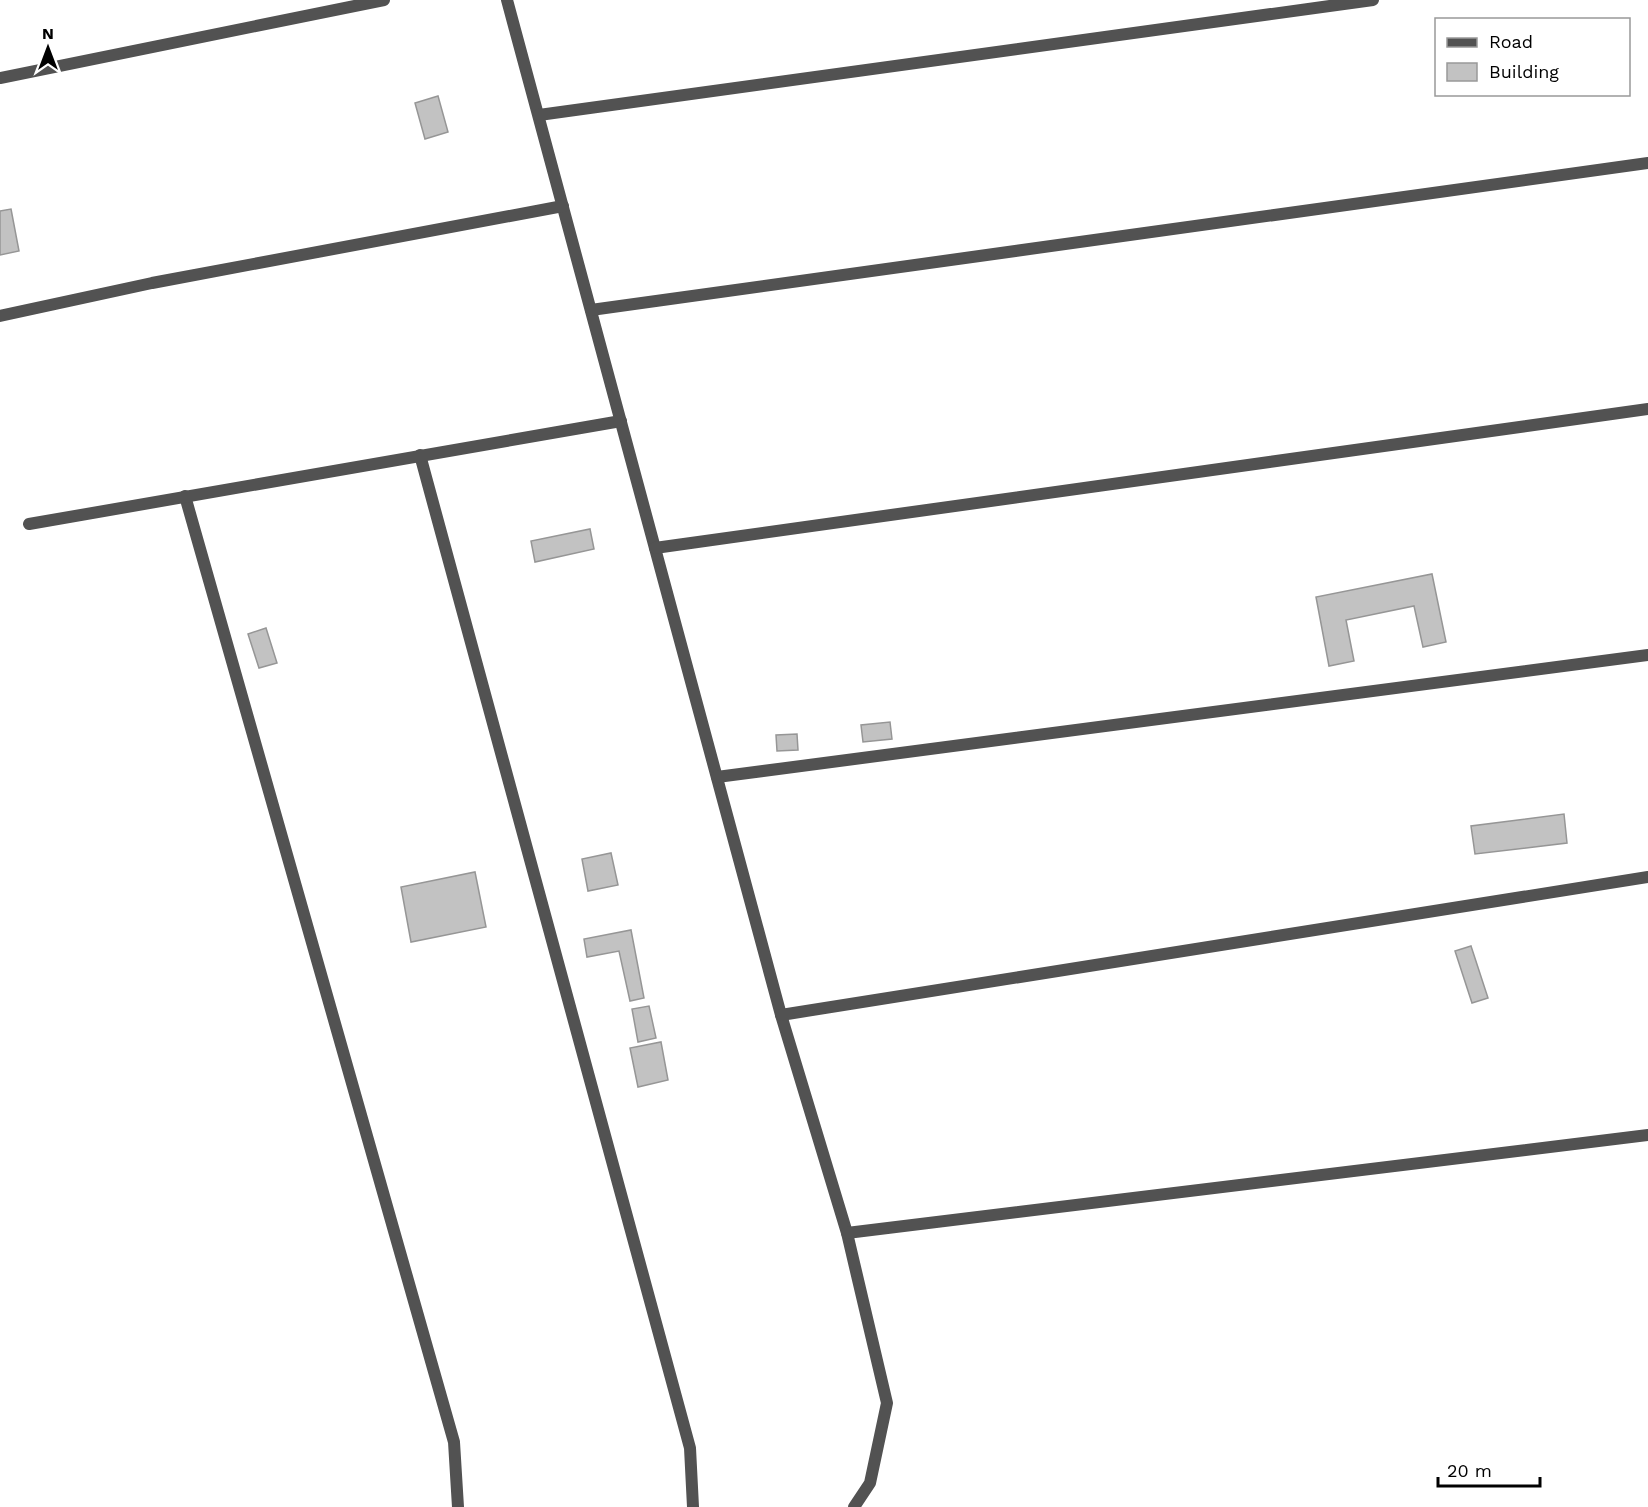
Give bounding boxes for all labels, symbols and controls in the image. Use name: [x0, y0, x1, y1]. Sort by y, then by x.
north arrow: [18, 18, 78, 78]
legend: [1435, 18, 1630, 96]
text: N: [42, 24, 54, 43]
text: Road: [1489, 31, 1533, 52]
text: Building: [1489, 61, 1559, 82]
scale bar: [1438, 1450, 1540, 1488]
text: 20 m: [1447, 1460, 1492, 1481]

